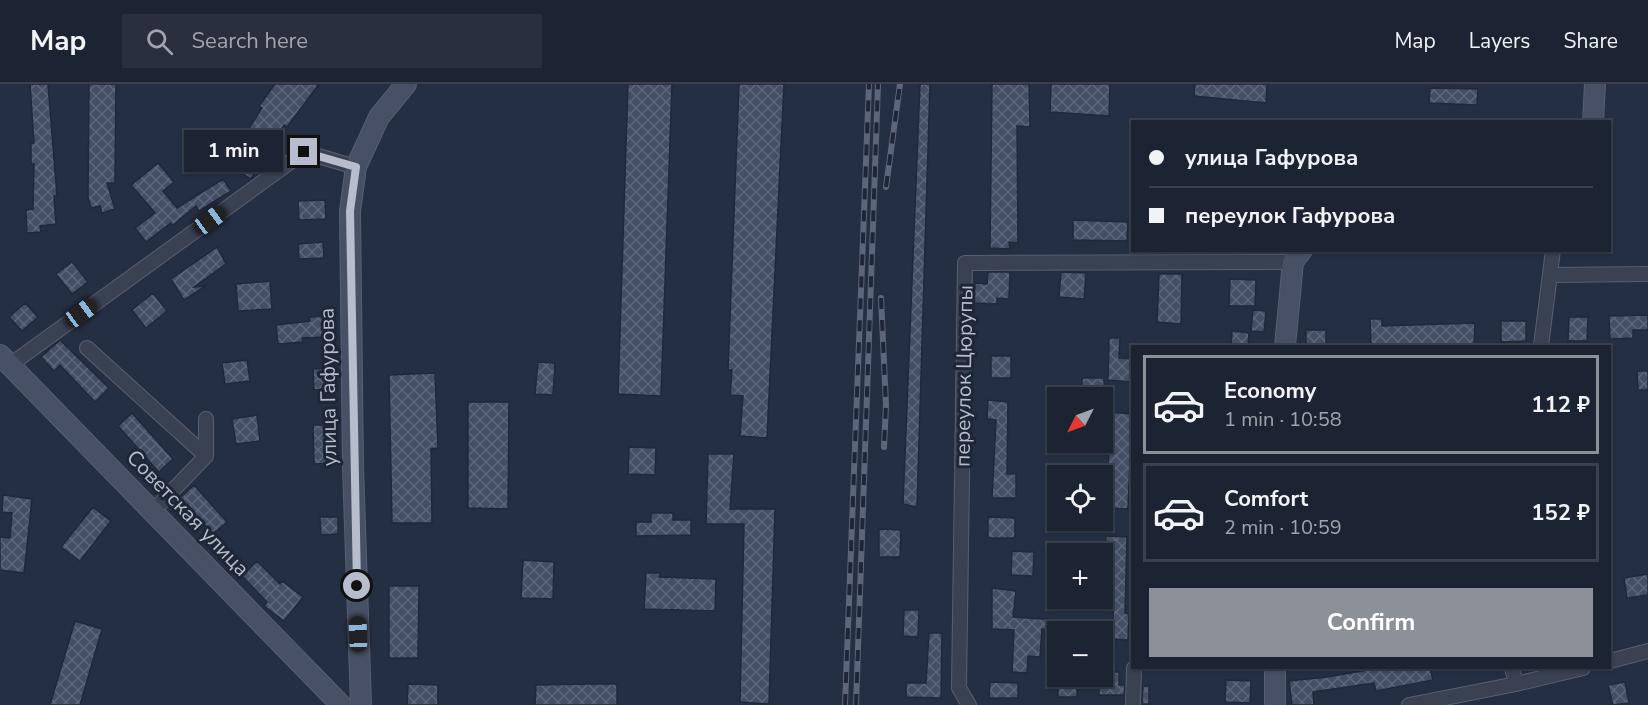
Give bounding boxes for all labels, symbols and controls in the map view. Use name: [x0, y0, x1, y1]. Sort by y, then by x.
search box: [122, 14, 542, 68]
text: Map: [30, 22, 86, 60]
icon: search: [143, 25, 176, 58]
text: Search here: [191, 26, 308, 56]
text: Map: [1394, 27, 1436, 55]
text: Layers: [1469, 27, 1530, 55]
text: Share: [1563, 27, 1618, 55]
callout: 1 min: [184, 131, 283, 173]
text: 1 min: [208, 137, 259, 164]
route end: [290, 138, 317, 165]
text: улица Гафурова: [1185, 143, 1358, 173]
text: переулок Гафурова: [1185, 201, 1395, 231]
car: [190, 202, 230, 238]
street label: переулок Цюрупы: [948, 285, 980, 467]
car: [61, 295, 101, 331]
street label: улица Гафурова: [313, 307, 343, 467]
text: Economy: [1224, 376, 1316, 406]
icon: car: [1152, 378, 1206, 432]
north arrow: [1047, 387, 1113, 453]
map controls: [1047, 387, 1113, 687]
text: 112 ₽: [1531, 390, 1590, 420]
text: 1 min · 10:58: [1224, 406, 1342, 433]
street label: Советская улица: [120, 444, 256, 582]
button: locate: [1047, 465, 1113, 531]
text: Comfort: [1224, 484, 1308, 514]
icon: car: [1152, 486, 1206, 540]
text: 152 ₽: [1531, 498, 1590, 528]
text: 2 min · 10:59: [1224, 514, 1342, 541]
button: +: [1047, 543, 1113, 609]
route start: [343, 572, 370, 599]
button: Confirm: [1149, 588, 1593, 657]
car: [348, 616, 368, 652]
button: −: [1047, 621, 1113, 687]

